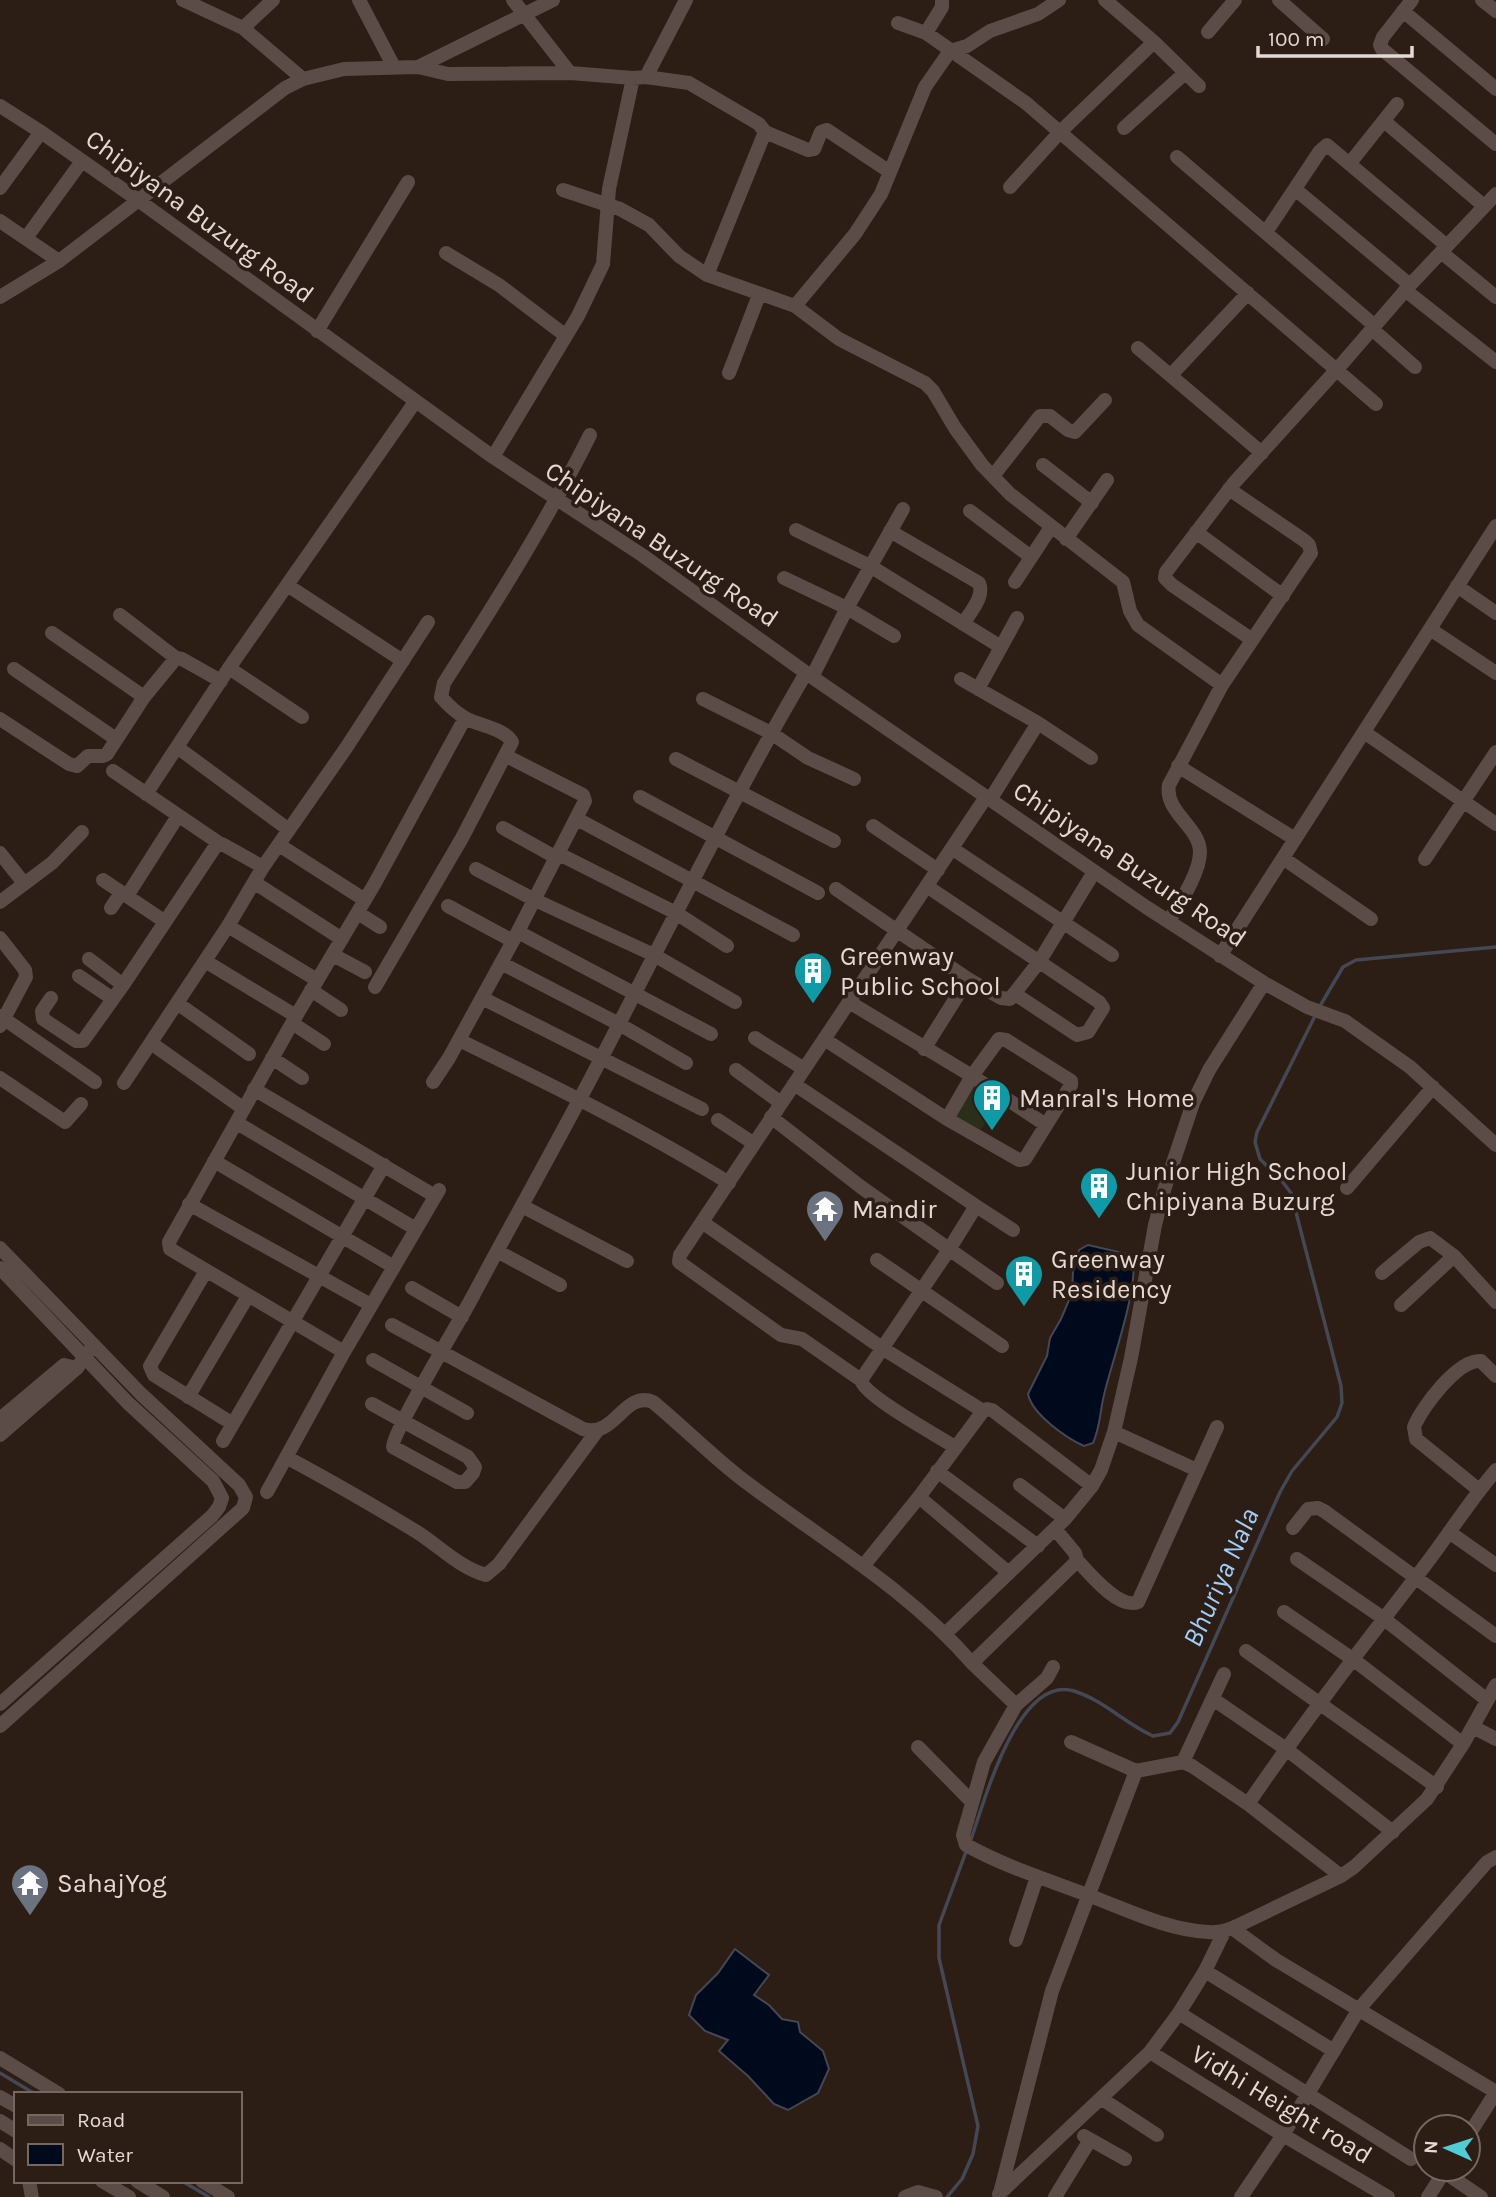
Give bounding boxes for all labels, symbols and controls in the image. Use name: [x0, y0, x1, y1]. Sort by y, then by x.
scale bar: [1258, 14, 1412, 58]
text: 100 m: [1268, 27, 1325, 51]
street label: Chipiyana Buzurg Road: [80, 123, 320, 310]
street label: Chipiyana Buzurg Road: [539, 455, 784, 634]
street label: Chipiyana Buzurg Road: [1007, 775, 1252, 954]
place label: Greenway Public School: [840, 941, 1001, 1002]
building icon: Greenway Public School: [792, 950, 834, 1005]
building icon: Manral's Home: [971, 1077, 1013, 1132]
place label: Manral's Home: [1019, 1083, 1195, 1114]
place label: Junior High School Chipiyana Buzurg: [1126, 1156, 1348, 1217]
building icon: Junior High School Chipiyana Buzurg: [1078, 1165, 1120, 1220]
temple icon: Mandir: [804, 1188, 846, 1243]
place label: Mandir: [852, 1194, 937, 1225]
place label: Greenway Residency: [1051, 1244, 1172, 1305]
building icon: Greenway Residency: [1003, 1253, 1045, 1308]
water label: Bhuriya Nala: [1175, 1503, 1266, 1652]
temple icon: SahajYog: [9, 1862, 51, 1917]
place label: SahajYog: [57, 1868, 167, 1899]
street label: Vidhi Height road: [1186, 2038, 1378, 2171]
legend: [14, 2092, 242, 2183]
text: Road: [77, 2108, 125, 2132]
north arrow: [1412, 2113, 1482, 2183]
text: N: [1420, 2140, 1442, 2155]
text: Water: [77, 2143, 133, 2167]

